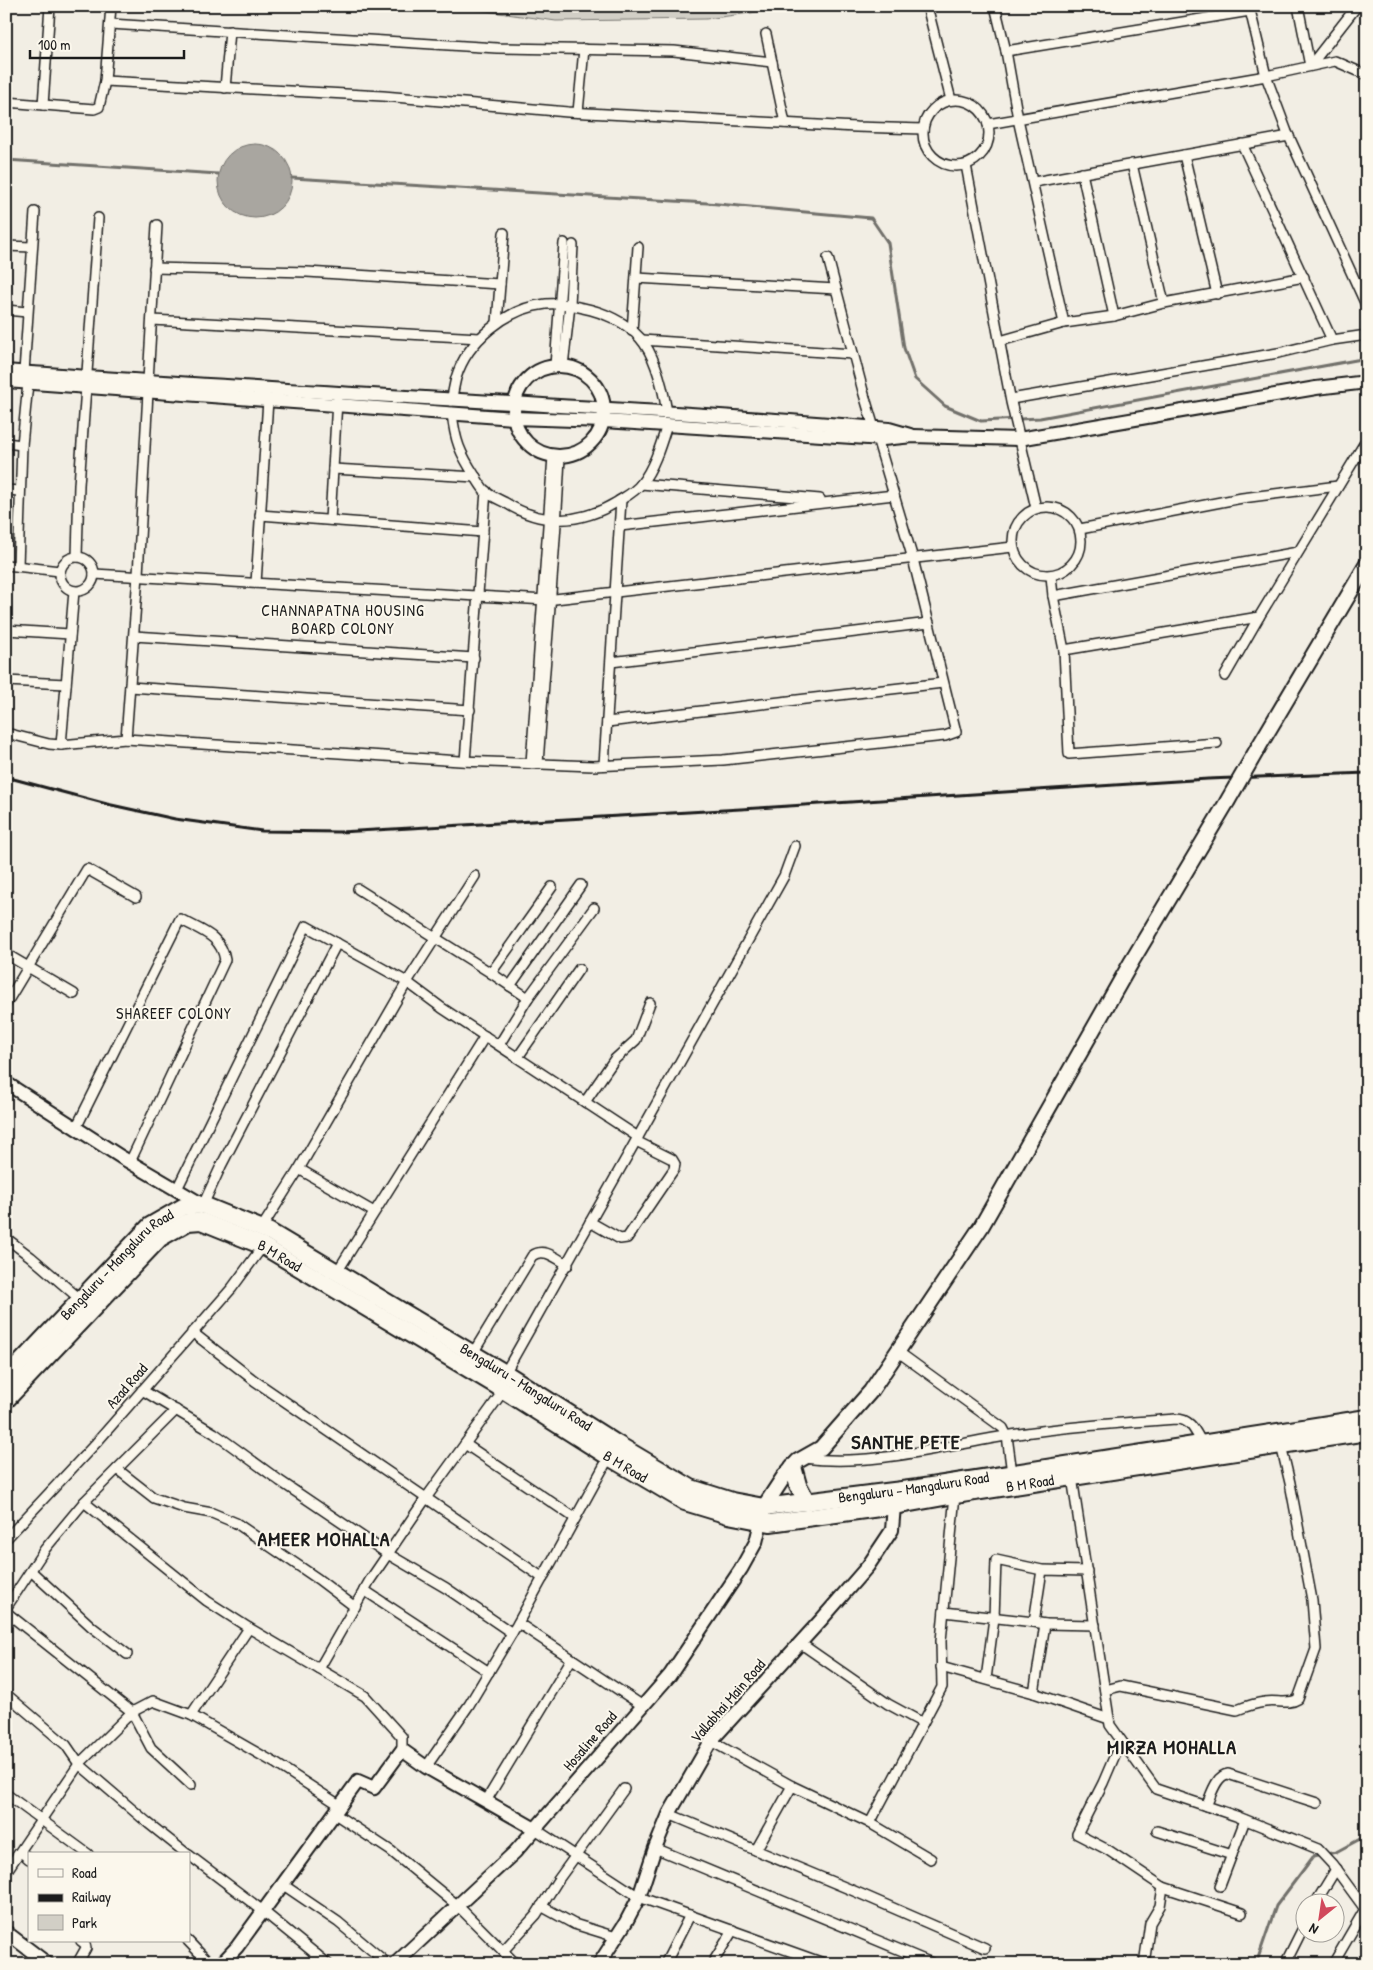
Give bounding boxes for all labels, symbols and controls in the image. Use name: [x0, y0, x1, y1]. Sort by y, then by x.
scale bar: [30, 28, 184, 60]
text: 100 m: [38, 34, 71, 55]
district label: CHANNAPATNA HOUSING BOARD COLONY: [261, 599, 425, 639]
district label: SHAREEF COLONY: [116, 1002, 232, 1024]
street label: Bengaluru - Mangaluru Road: [55, 1204, 177, 1325]
street label: B M Road: [255, 1234, 306, 1277]
street label: Bengaluru - Mangaluru Road: [456, 1337, 596, 1436]
street label: Azad Road: [101, 1358, 152, 1413]
district label: SANTHE PETE: [851, 1428, 961, 1455]
street label: B M Road: [599, 1445, 652, 1488]
street label: Bengaluru - Mangaluru Road: [837, 1466, 990, 1508]
street label: B M Road: [1005, 1469, 1055, 1497]
district label: AMEER MOHALLA: [258, 1525, 390, 1552]
street label: Vallabhai Main Road: [685, 1654, 770, 1747]
street label: Hosaline Road: [558, 1706, 622, 1775]
district label: MIRZA MOHALLA: [1107, 1733, 1237, 1760]
legend: [28, 1852, 190, 1942]
text: Road: [72, 1862, 97, 1883]
text: Railway: [72, 1886, 111, 1907]
north arrow: [1296, 1892, 1346, 1942]
text: Park: [72, 1912, 97, 1933]
text: N: [1305, 1919, 1321, 1940]

